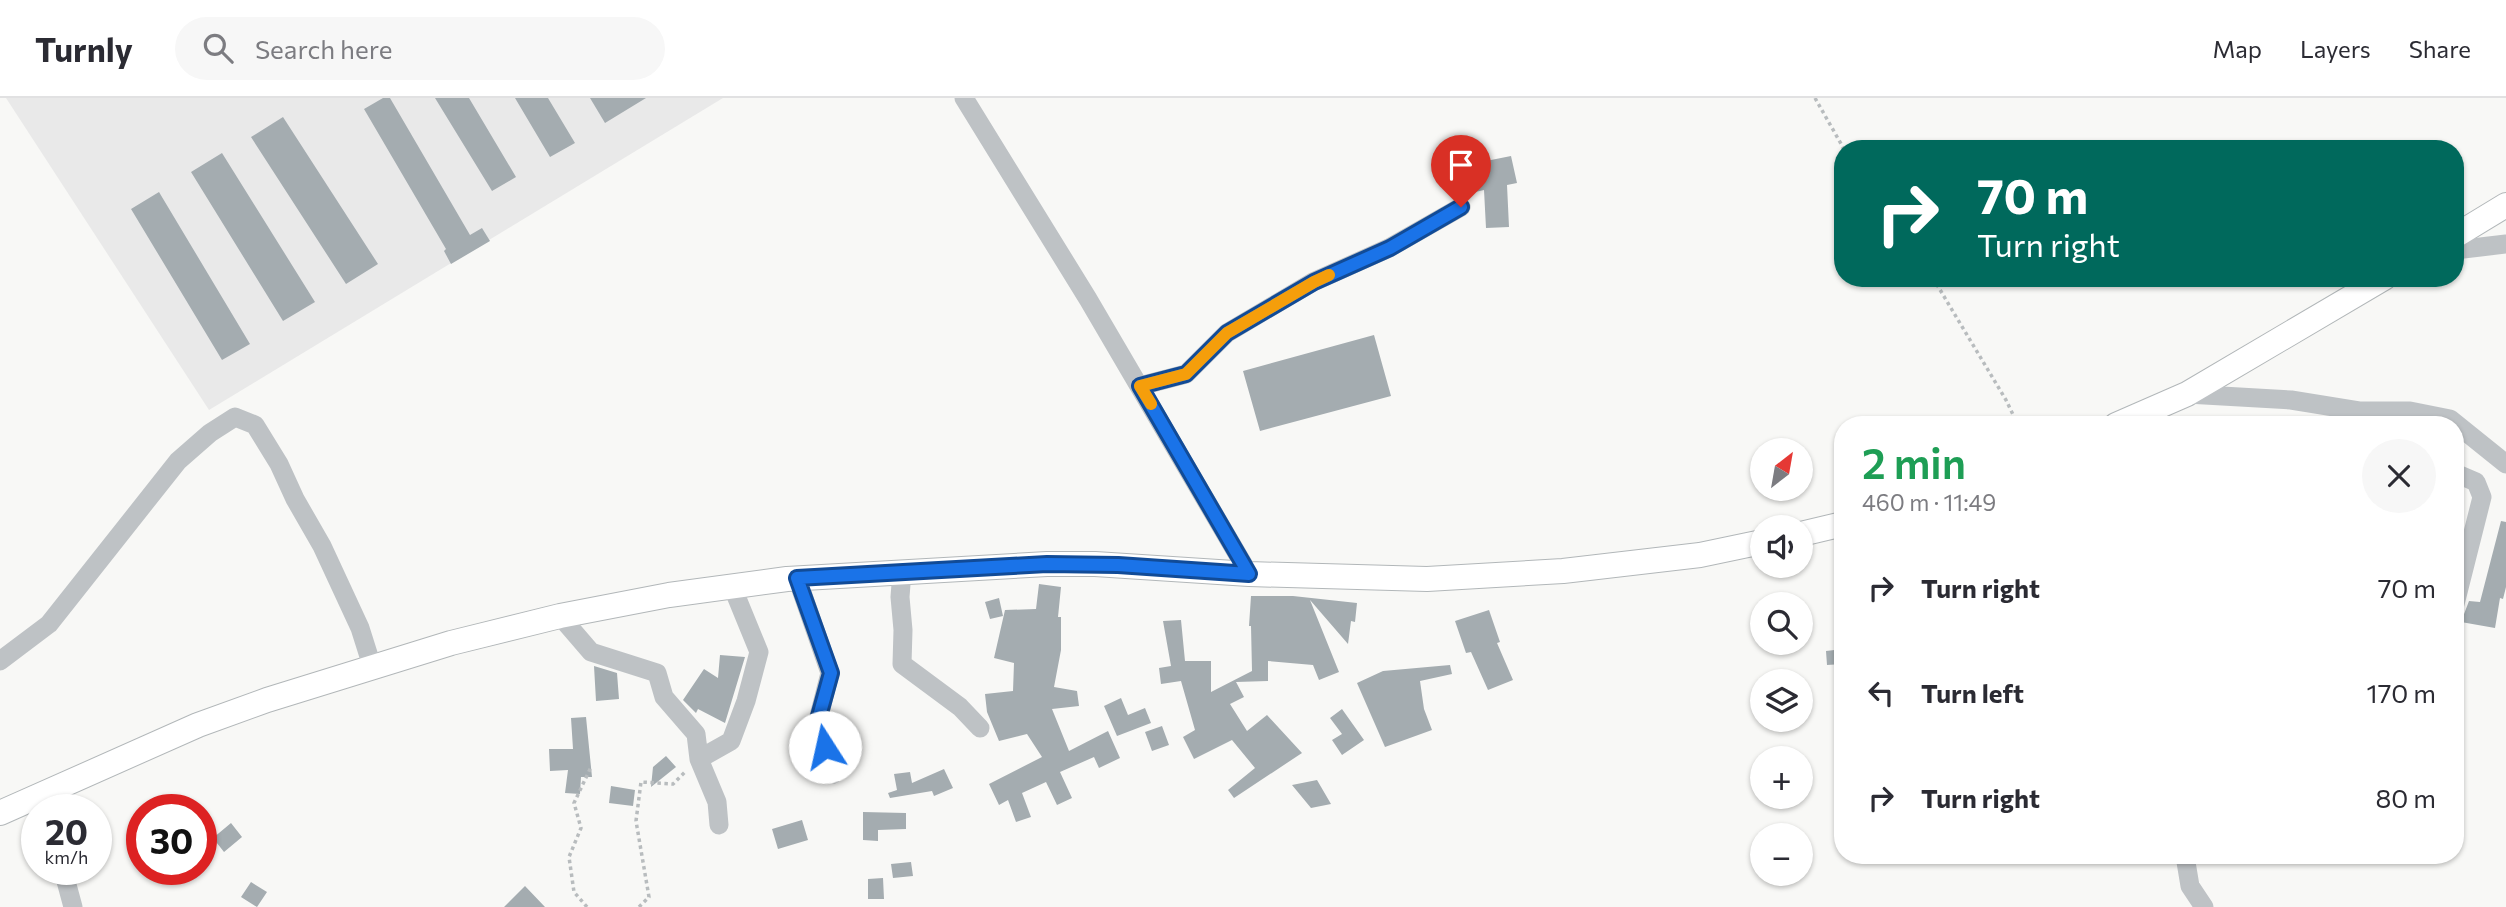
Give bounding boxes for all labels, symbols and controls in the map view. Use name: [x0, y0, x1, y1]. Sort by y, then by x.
search box: [175, 17, 665, 80]
text: Turnly: [35, 28, 133, 69]
icon: search: [199, 29, 237, 67]
text: Search here: [255, 33, 392, 64]
text: Map: [2213, 34, 2262, 63]
text: Layers: [2300, 34, 2371, 63]
text: Share: [2409, 34, 2471, 63]
pin: [1431, 135, 1491, 207]
icon: arrive: [1442, 146, 1480, 184]
text: 70 m: [1977, 164, 2088, 224]
icon: right: [1862, 168, 1953, 259]
text: Turn right: [1977, 224, 2120, 264]
text: 2 min: [1862, 436, 1966, 488]
north arrow: [1750, 438, 1813, 500]
map controls: [1750, 438, 1813, 886]
button: close: [2362, 439, 2436, 513]
text: 460 m · 11:49: [1862, 488, 1996, 516]
button: sound: [1750, 515, 1813, 578]
icon: right: [1862, 569, 1900, 607]
text: Turn right: [1921, 572, 2040, 603]
text: 70 m: [2378, 572, 2436, 603]
button: search: [1750, 592, 1813, 655]
button: layers: [1750, 669, 1813, 732]
icon: left: [1862, 674, 1900, 712]
text: Turn left: [1921, 677, 2024, 708]
text: 170 m: [2367, 677, 2436, 708]
position arrow: [788, 710, 862, 784]
button: +: [1750, 746, 1813, 809]
icon: right: [1862, 779, 1900, 817]
text: Turn right: [1921, 782, 2040, 813]
text: 80 m: [2376, 782, 2436, 813]
speed limit sign: 30: [126, 794, 217, 885]
text: 20: [45, 809, 88, 852]
button: −: [1750, 823, 1813, 886]
text: km/h: [45, 846, 88, 868]

